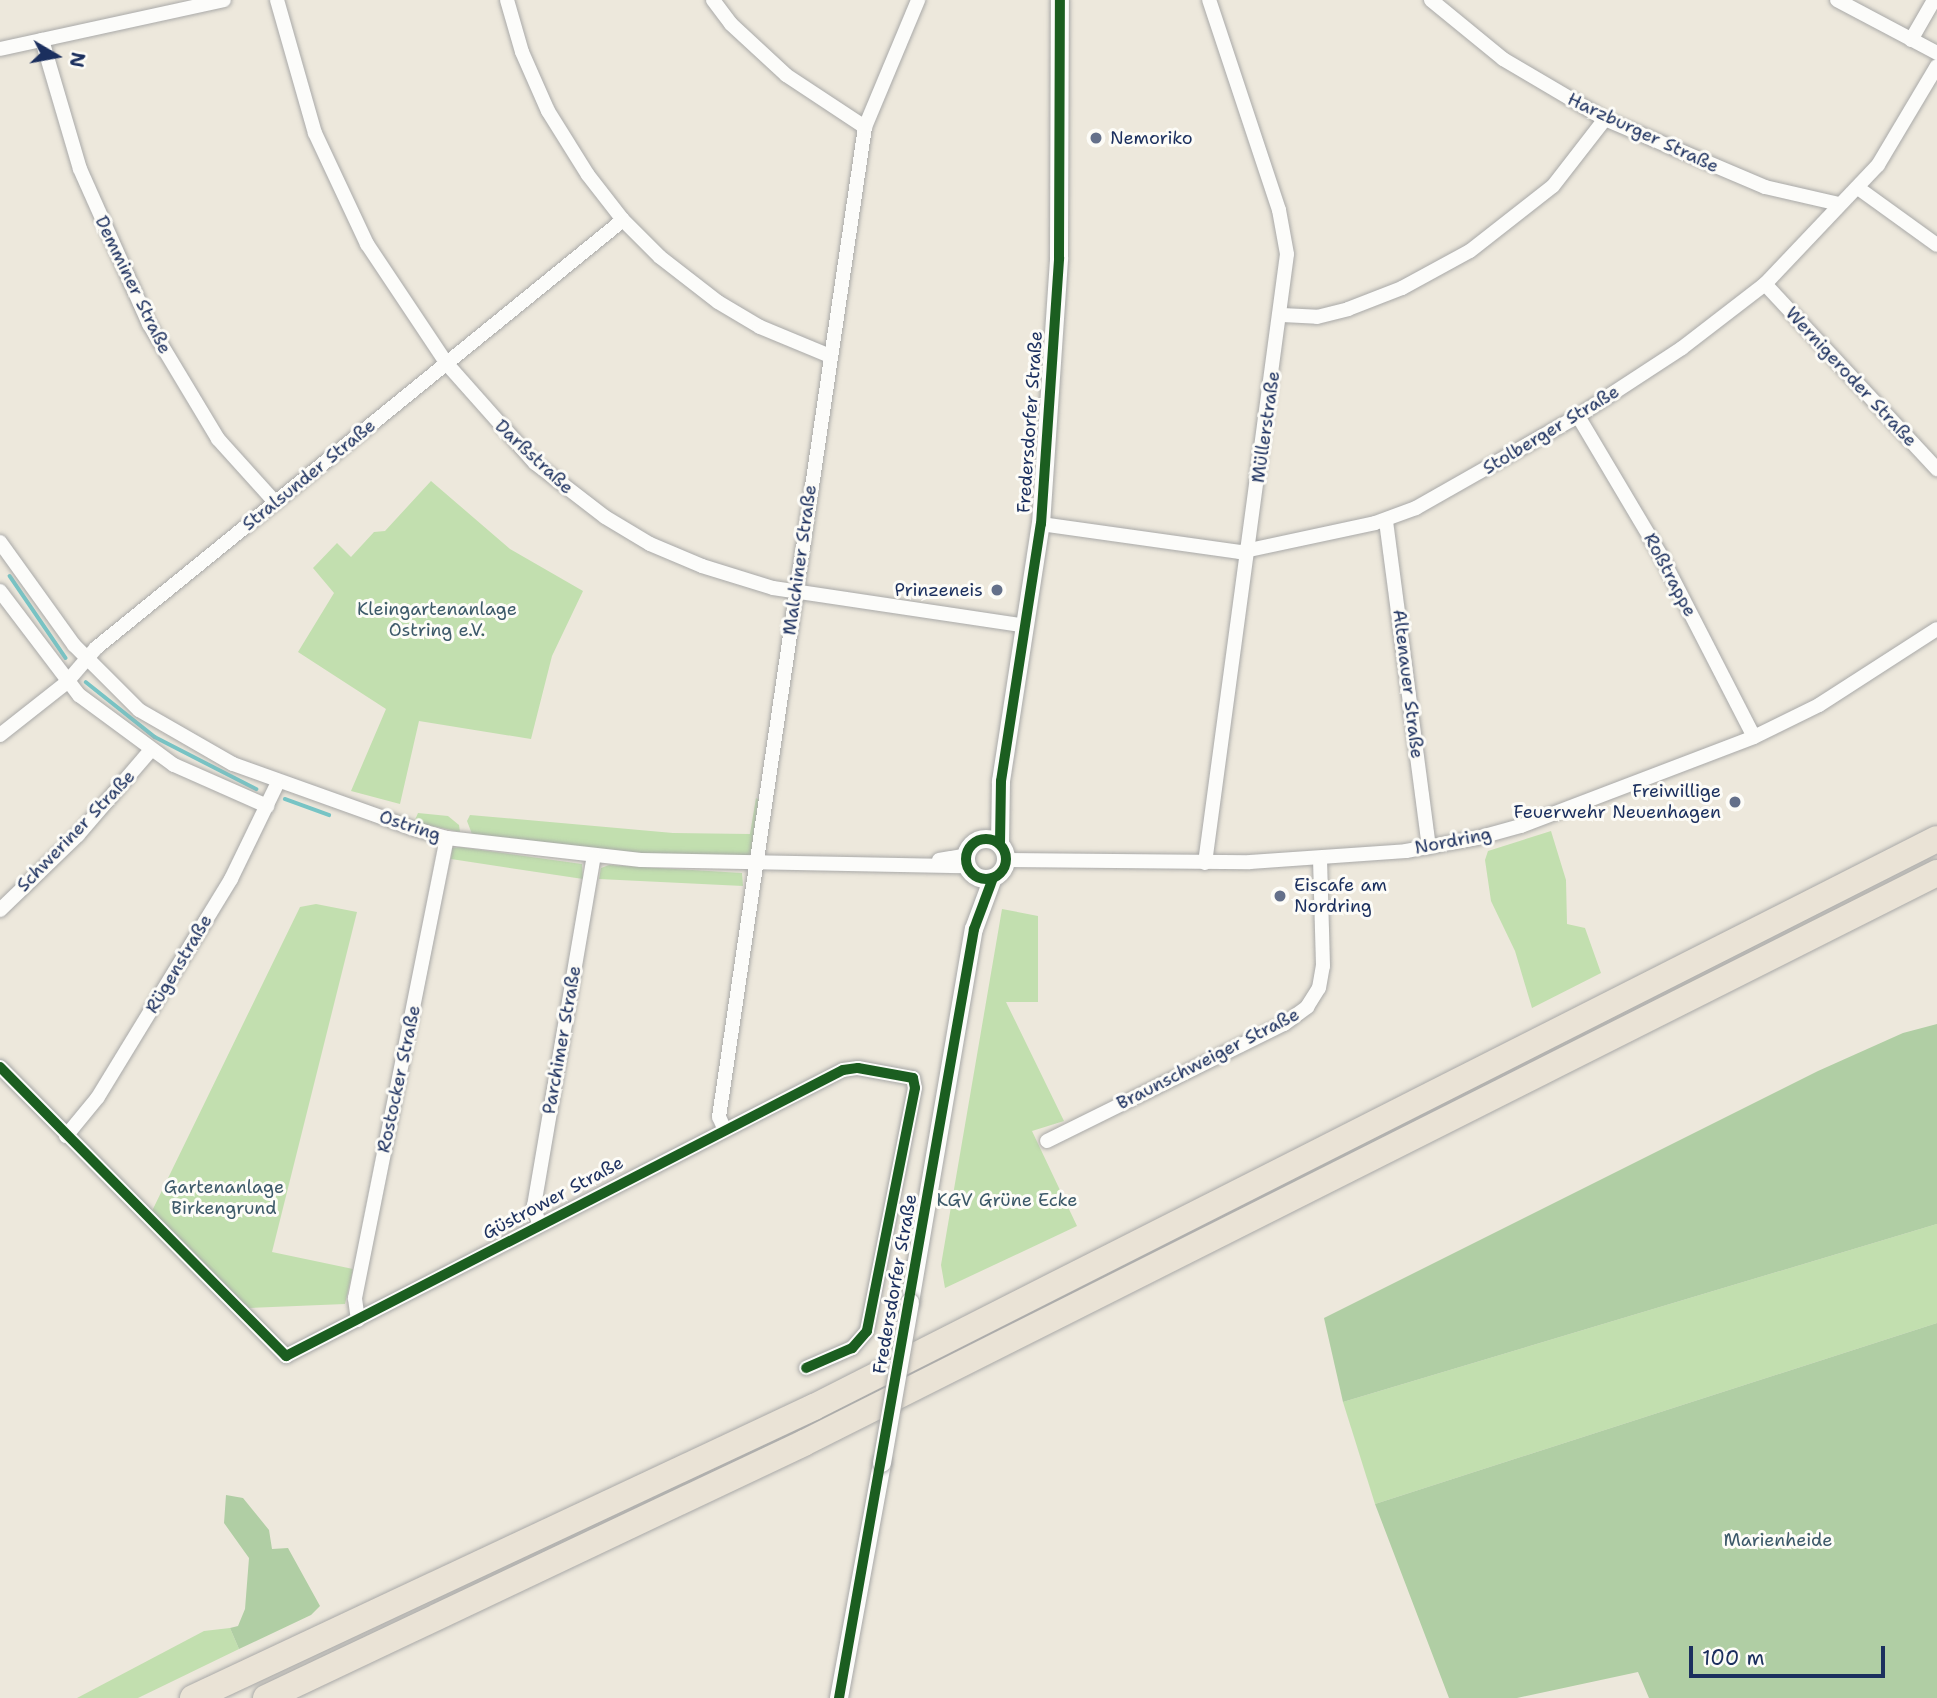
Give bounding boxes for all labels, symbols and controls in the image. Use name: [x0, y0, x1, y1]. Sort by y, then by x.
north arrow: [21, 21, 91, 91]
text: N: [64, 50, 91, 69]
street label: Harzburger Straße: [1564, 88, 1722, 178]
place label: Nemoriko: [1110, 127, 1193, 149]
marker: Nemoriko: [1088, 130, 1104, 146]
street label: Demminer Straße: [90, 212, 176, 358]
street label: Wernigeroder Straße: [1781, 303, 1921, 451]
street label: Fredersdorfer Straße: [1013, 330, 1047, 514]
street label: Müllerstraße: [1247, 370, 1285, 484]
street label: Stolberger Straße: [1479, 381, 1623, 479]
street label: Stralsunder Straße: [238, 415, 380, 535]
street label: Darßstraße: [490, 415, 578, 499]
street label: Malchiner Straße: [779, 483, 821, 637]
street label: Roßtrappe: [1639, 530, 1701, 620]
place label: Prinzeneis: [894, 579, 983, 601]
marker: Prinzeneis: [989, 582, 1005, 598]
park label: Kleingartenanlage Ostring e.V.: [357, 599, 517, 642]
street label: Altenauer Straße: [1388, 608, 1428, 760]
street label: Schweriner Straße: [12, 766, 140, 896]
place label: Freiwillige Feuerwehr Neuenhagen: [1514, 781, 1721, 824]
marker: Freiwillige Feuerwehr Neuenhagen: [1727, 794, 1743, 810]
street label: Ostring: [376, 806, 444, 846]
street label: Nordring: [1413, 823, 1493, 859]
place label: Eiscafe am Nordring: [1294, 875, 1387, 917]
marker: Eiscafe am Nordring: [1272, 888, 1288, 904]
street label: Rügenstraße: [141, 911, 217, 1017]
street label: Parchimer Straße: [538, 964, 586, 1116]
street label: Rostocker Straße: [373, 1003, 425, 1155]
street label: Braunschweiger Straße: [1113, 1004, 1303, 1114]
street label: Güstrower Straße: [479, 1152, 627, 1244]
park label: Gartenanlage Birkengrund: [164, 1177, 284, 1220]
park label: KGV Grüne Ecke: [937, 1189, 1077, 1211]
street label: Fredersdorfer Straße: [869, 1192, 921, 1376]
park label: Marienheide: [1723, 1529, 1833, 1551]
scale bar: [1692, 1632, 1888, 1676]
text: 100 m: [1702, 1644, 1765, 1672]

